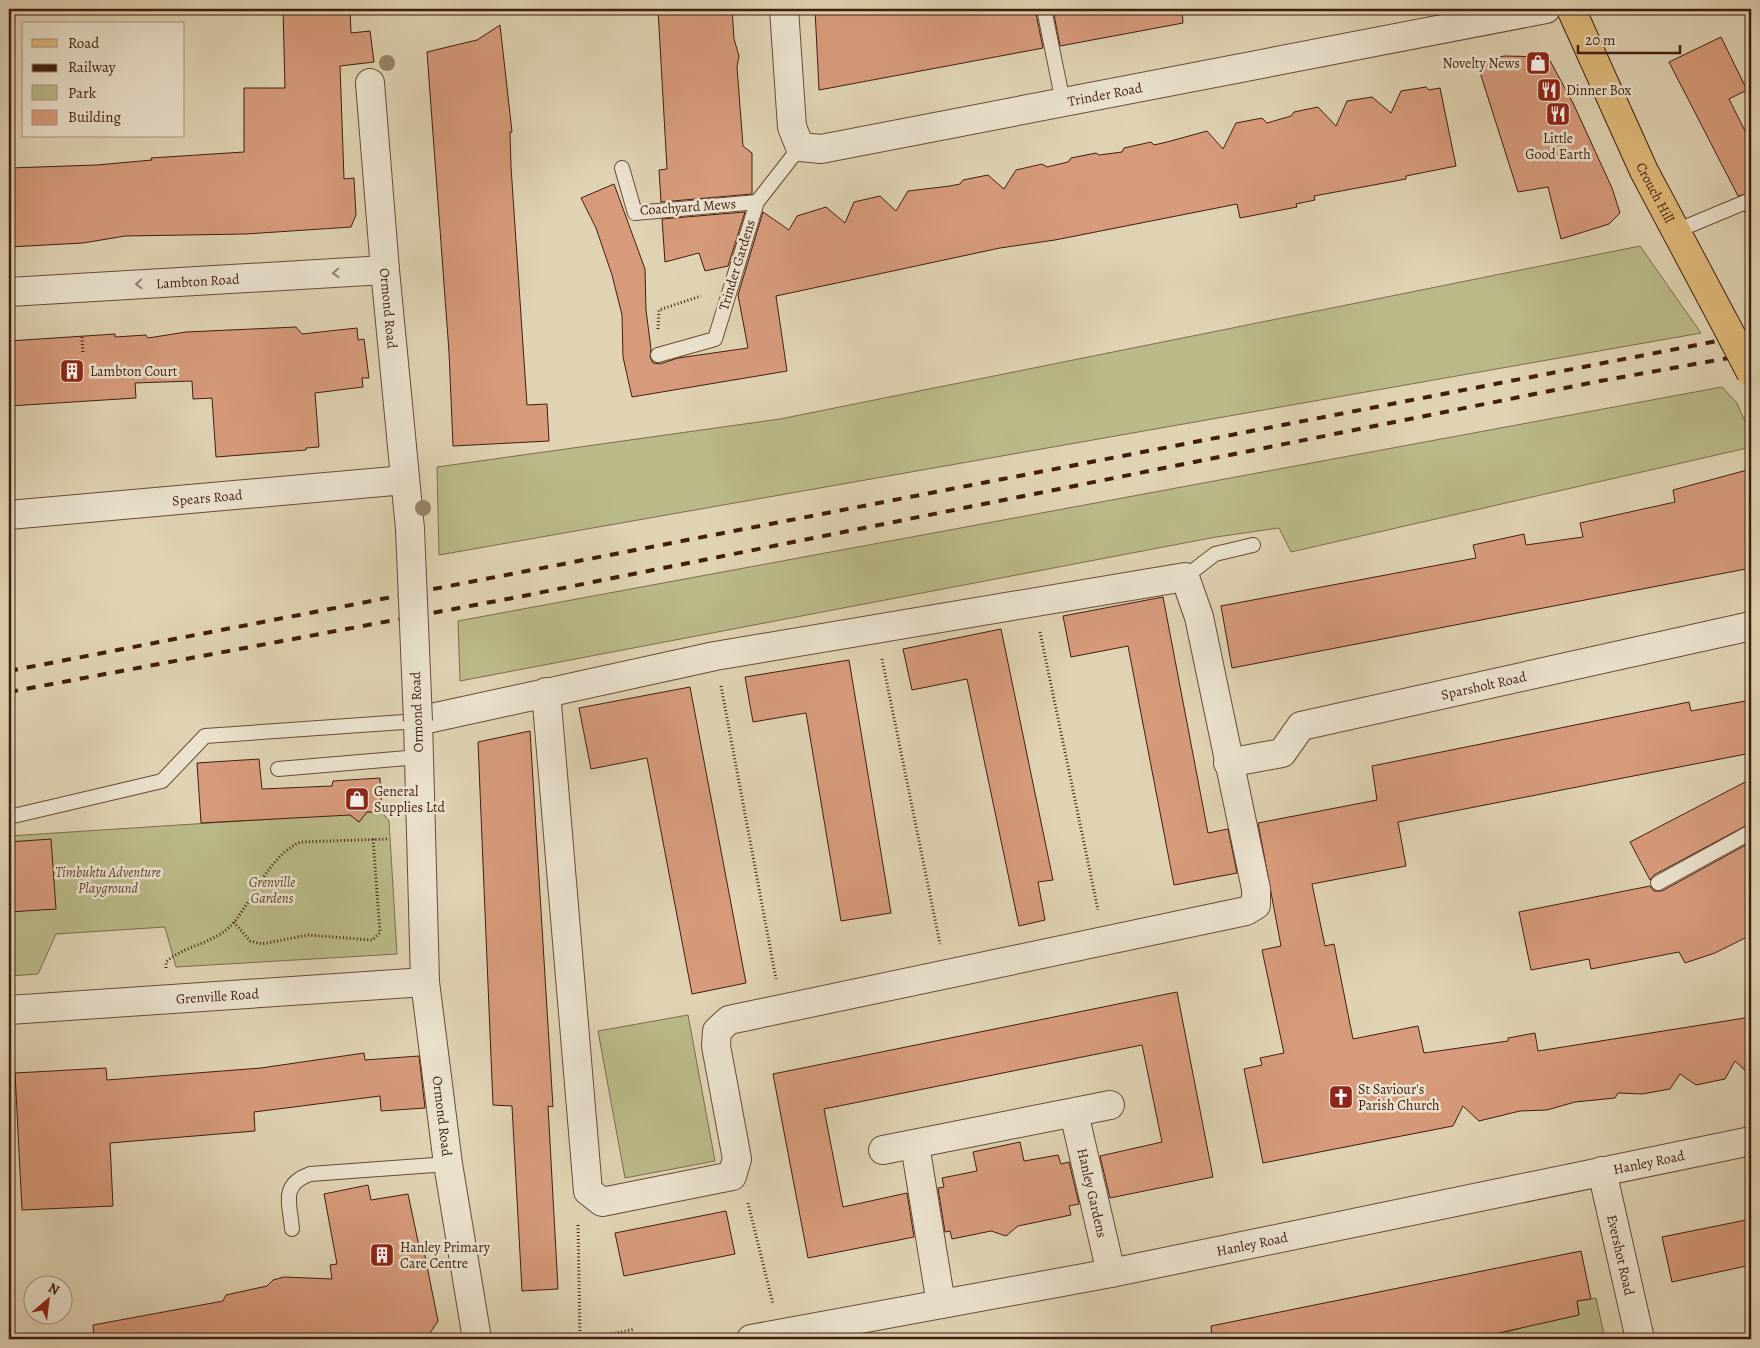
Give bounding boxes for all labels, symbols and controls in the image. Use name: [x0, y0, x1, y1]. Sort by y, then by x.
legend: [22, 22, 185, 138]
scale bar: [1578, 22, 1680, 54]
text: 20 m: [1585, 30, 1616, 50]
text: Road: [68, 33, 100, 53]
shop icon: Novelty News: [1525, 50, 1551, 76]
place label: Novelty News: [1443, 54, 1520, 73]
text: Railway: [68, 57, 116, 77]
restaurant icon: Dinner Box: [1536, 77, 1562, 103]
street label: Trinder Road: [1066, 78, 1144, 111]
place label: Dinner Box: [1566, 81, 1631, 100]
text: Park: [68, 83, 97, 103]
restaurant icon: Little Good Earth: [1545, 101, 1571, 127]
text: Building: [68, 107, 121, 127]
place label: Little Good Earth: [1525, 129, 1591, 164]
street label: Crouch Hill: [1632, 159, 1680, 226]
street label: Coachyard Mews: [639, 194, 737, 220]
street label: Trinder Gardens: [714, 217, 760, 313]
one-way arrow: [332, 267, 340, 278]
street label: Ormond Road: [375, 267, 402, 350]
street label: Lambton Road: [155, 269, 240, 293]
one-way arrow: [135, 279, 143, 290]
building icon: Lambton Court: [59, 358, 85, 384]
place label: Lambton Court: [90, 362, 178, 381]
street label: Spears Road: [171, 485, 244, 510]
street label: Sparsholt Road: [1439, 667, 1529, 704]
street label: Ormond Road: [406, 671, 428, 753]
place label: General Supplies Ltd: [374, 782, 446, 817]
shop icon: General Supplies Ltd: [344, 786, 370, 812]
park label: Timbuktu Adventure Playground: [55, 863, 161, 898]
park label: Grenville Gardens: [249, 873, 295, 908]
street label: Grenville Road: [175, 984, 260, 1008]
street label: Ormond Road: [428, 1075, 456, 1158]
place label: St Saviour's Parish Church: [1358, 1080, 1440, 1115]
church icon: St Saviour's Parish Church: [1328, 1084, 1354, 1110]
street label: Hanley Road: [1611, 1145, 1687, 1179]
street label: Hanley Gardens: [1073, 1146, 1112, 1240]
street label: Evershot Road: [1603, 1213, 1639, 1298]
street label: Hanley Road: [1215, 1227, 1290, 1261]
place label: Hanley Primary Care Centre: [400, 1238, 491, 1273]
building icon: Hanley Primary Care Centre: [369, 1242, 395, 1268]
north arrow: [22, 1276, 72, 1326]
text: N: [45, 1278, 63, 1300]

